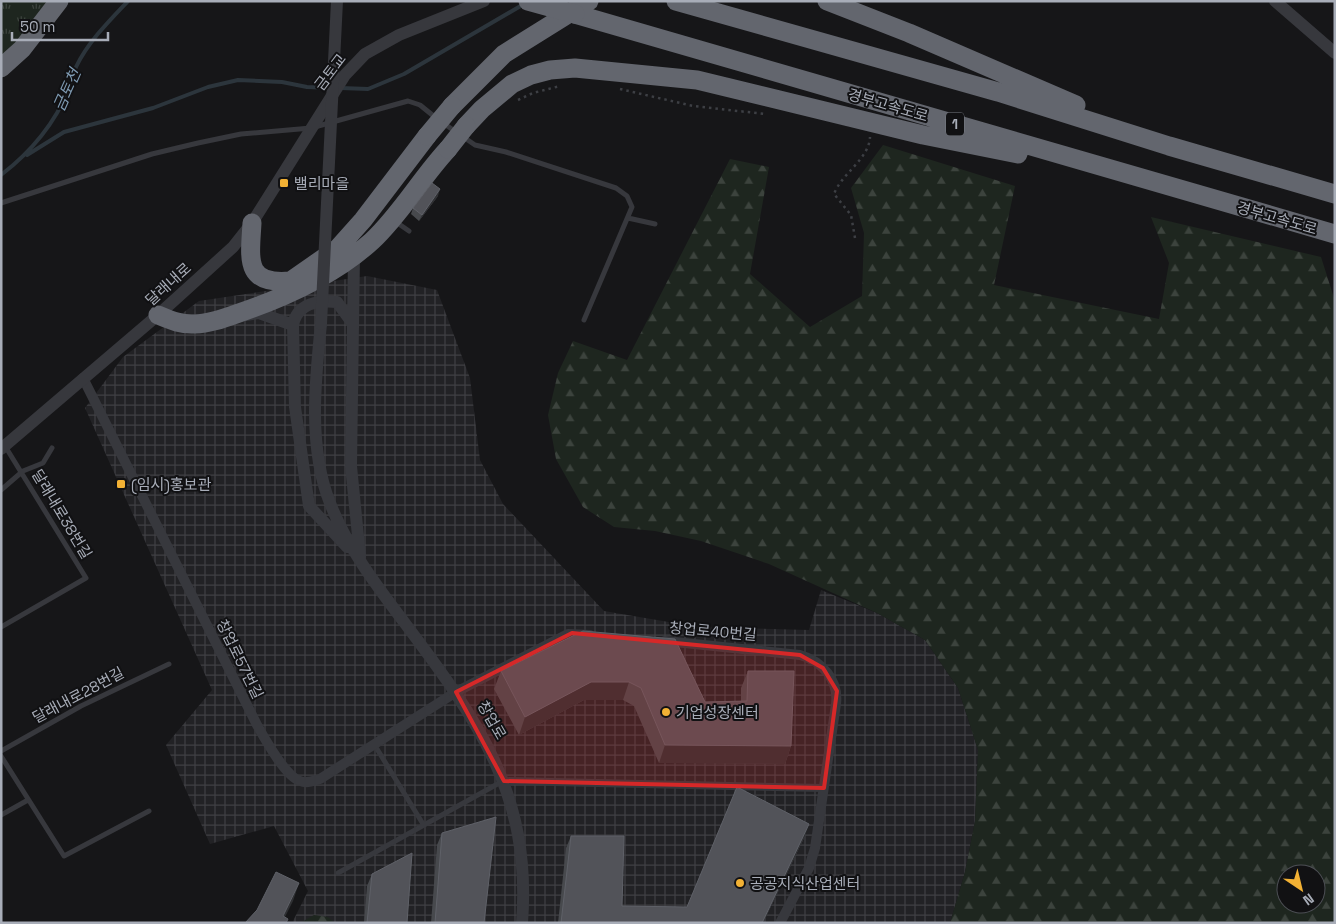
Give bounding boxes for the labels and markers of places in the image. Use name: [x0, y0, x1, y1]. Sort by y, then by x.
place label: 밸리마을: [294, 174, 349, 193]
marker: 밸리마을: [278, 177, 290, 189]
place label: (임시)홍보관: [131, 475, 212, 495]
marker: (임시)홍보관: [115, 478, 127, 490]
place label: 기업성장센터: [676, 703, 759, 722]
marker: 기업성장센터: [660, 706, 672, 718]
place label: 공공지식산업센터: [750, 874, 860, 893]
marker: 공공지식산업센터: [734, 877, 746, 889]

